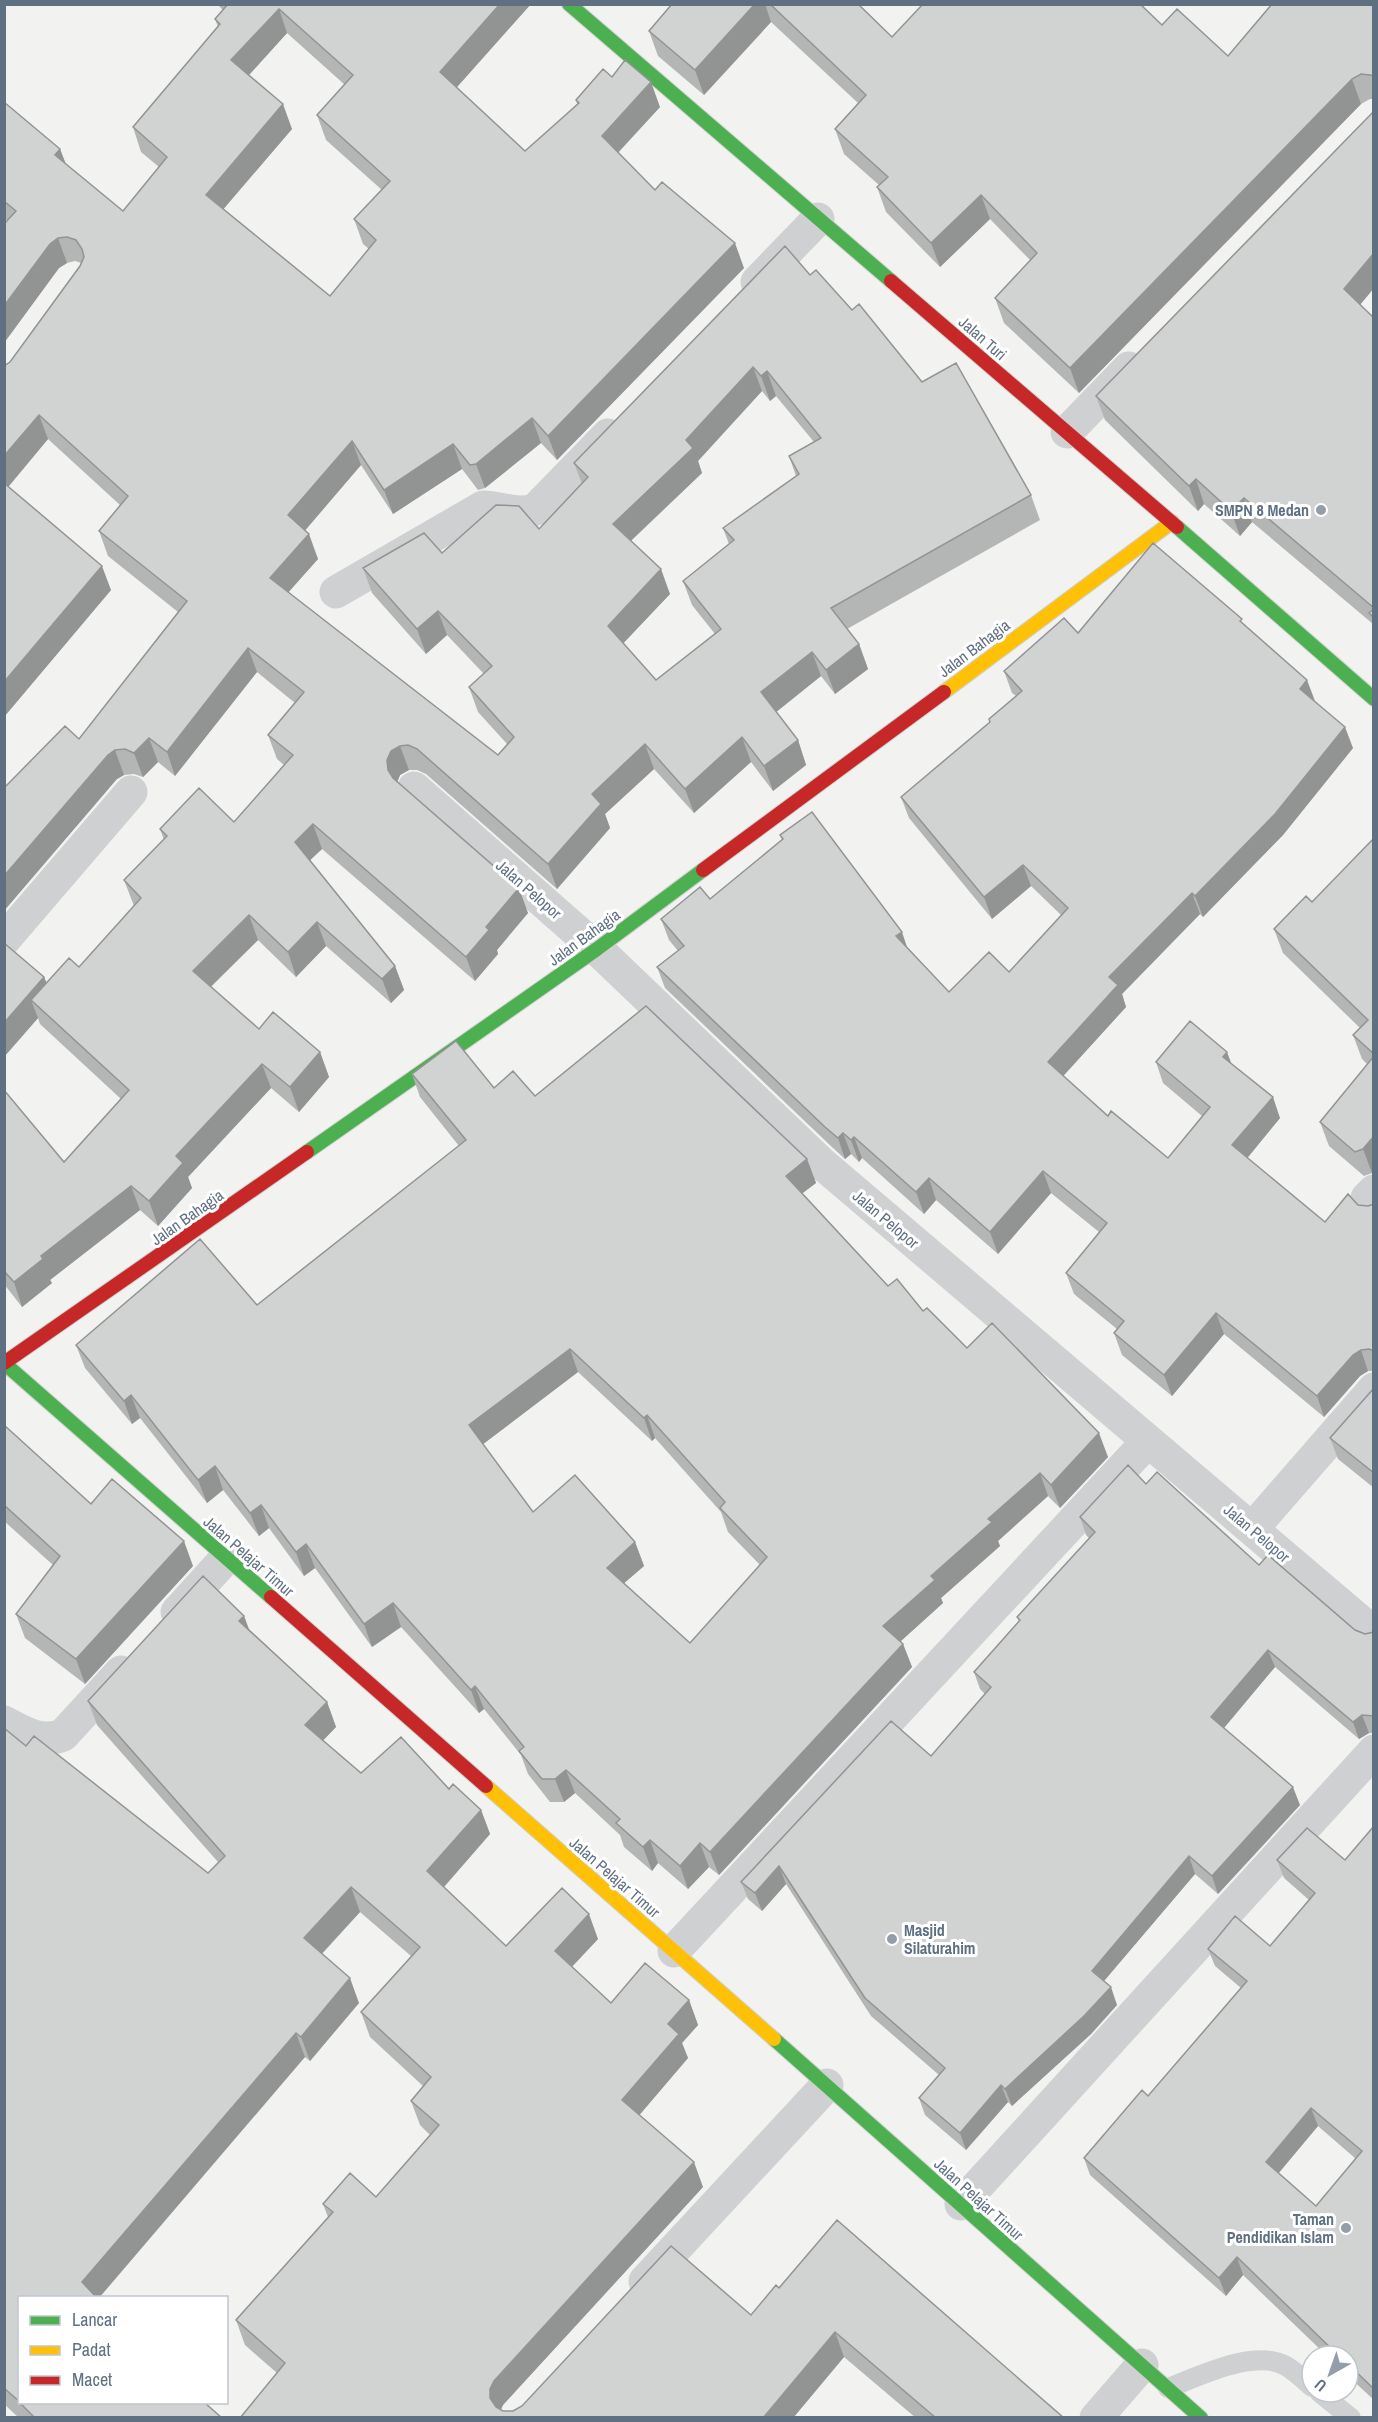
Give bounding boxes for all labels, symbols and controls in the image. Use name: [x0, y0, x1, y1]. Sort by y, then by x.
street label: Jalan Turi: [954, 311, 1012, 365]
place label: SMPN 8 Medan: [1215, 499, 1309, 521]
marker: SMPN 8 Medan: [1314, 503, 1328, 517]
street label: Jalan Bahagia: [934, 614, 1015, 682]
street label: Jalan Pelopor: [492, 854, 567, 924]
street label: Jalan Bahagia: [544, 903, 625, 971]
street label: Jalan Bahagia: [146, 1184, 228, 1250]
street label: Jalan Pelopor: [848, 1185, 924, 1254]
street label: Jalan Pelopor: [1219, 1499, 1295, 1568]
street label: Jalan Pelajar Timur: [199, 1511, 299, 1602]
street label: Jalan Pelajar Timur: [565, 1832, 665, 1923]
place label: Masjid Silaturahim: [904, 1919, 975, 1959]
marker: Masjid Silaturahim: [885, 1932, 899, 1946]
street label: Jalan Pelajar Timur: [930, 2153, 1029, 2245]
place label: Taman Pendidikan Islam: [1227, 2208, 1334, 2248]
marker: Taman Pendidikan Islam: [1339, 2221, 1353, 2235]
legend: [18, 2296, 228, 2404]
text: Lancar: [72, 2307, 117, 2332]
text: Padat: [72, 2337, 111, 2362]
north arrow: [1300, 2344, 1360, 2404]
text: Macet: [72, 2367, 112, 2392]
text: U: [1310, 2374, 1331, 2397]

